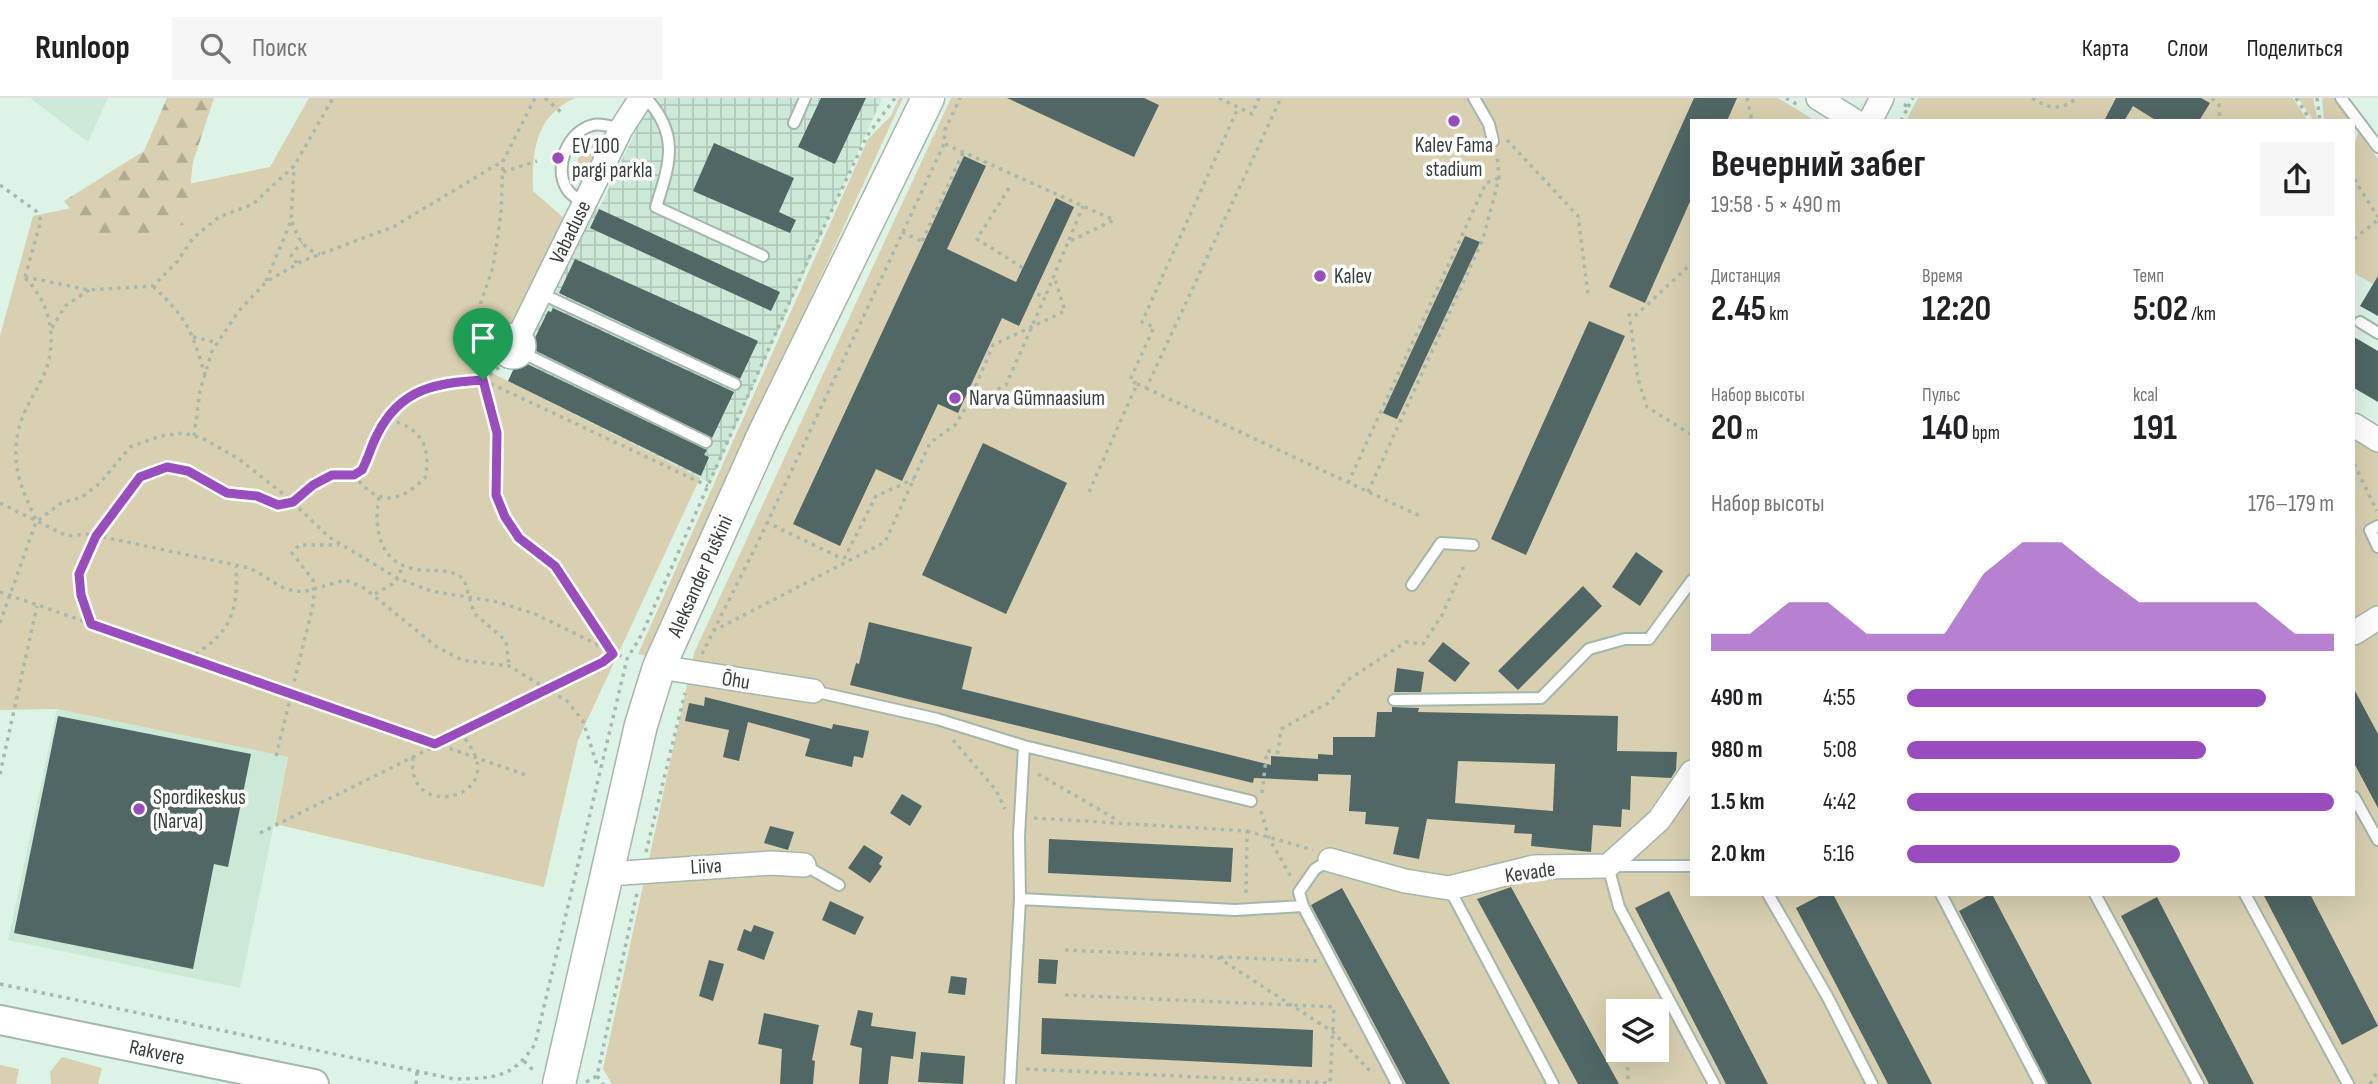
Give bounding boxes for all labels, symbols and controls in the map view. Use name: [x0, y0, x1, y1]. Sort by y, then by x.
search box: [172, 17, 662, 80]
text: Runloop: [35, 28, 130, 68]
icon: search: [196, 29, 234, 67]
text: Поиск: [252, 33, 307, 64]
text: Карта: [2082, 34, 2129, 63]
text: Слои: [2167, 34, 2208, 63]
text: Поделиться: [2246, 34, 2343, 63]
marker: Kalev Fama stadium: [1446, 113, 1462, 129]
place label: Kalev Fama stadium: [1415, 133, 1493, 182]
place label: EV 100 pargi parkla: [572, 134, 653, 183]
text: Вечерний забег: [1711, 142, 1925, 187]
button: share: [2260, 142, 2334, 216]
marker: EV 100 pargi parkla: [550, 150, 566, 166]
text: 19:58 · 5 × 490 m: [1711, 191, 1841, 219]
street label: Vabaduse: [544, 197, 596, 268]
place label: Kalev: [1334, 264, 1372, 289]
text: Дистанция: [1711, 265, 1781, 288]
text: Время: [1922, 265, 1963, 288]
text: Темп: [2133, 265, 2164, 288]
marker: Kalev: [1312, 268, 1328, 284]
text: 2.45: [1711, 288, 1766, 331]
text: 12:20: [1922, 288, 1991, 331]
text: 5:02: [2133, 288, 2188, 331]
text: km: [1766, 303, 1789, 326]
text: /km: [2188, 303, 2216, 326]
pin: [453, 308, 513, 380]
icon: arrive: [464, 319, 502, 357]
text: Набор высоты: [1711, 384, 1805, 407]
text: Пульс: [1922, 384, 1961, 407]
text: kcal: [2133, 384, 2158, 407]
place label: Narva Gümnaasium: [969, 386, 1105, 411]
marker: Narva Gümnaasium: [947, 390, 963, 406]
text: 20: [1711, 407, 1743, 450]
text: 140: [1922, 407, 1969, 450]
text: 191: [2133, 407, 2177, 450]
text: m: [1743, 422, 1758, 445]
text: bpm: [1969, 422, 2000, 445]
text: Набор высоты: [1711, 490, 1824, 518]
text: 176–179 m: [2248, 490, 2334, 518]
street label: Aleksander Puškini: [662, 512, 738, 642]
street label: Õhu: [720, 666, 752, 695]
text: 490 m: [1711, 684, 1762, 712]
text: 4:55: [1823, 684, 1855, 712]
text: 980 m: [1711, 736, 1763, 764]
text: 5:08: [1823, 736, 1857, 764]
place label: Spordikeskus (Narva): [153, 785, 246, 834]
text: 1.5 km: [1711, 788, 1764, 816]
text: 4:42: [1823, 788, 1856, 816]
marker: Spordikeskus (Narva): [131, 801, 147, 817]
text: 2.0 km: [1711, 840, 1765, 868]
text: 5:16: [1823, 840, 1855, 868]
street label: Liiva: [690, 853, 722, 880]
street label: Kevade: [1503, 857, 1557, 888]
map controls: [1606, 999, 1669, 1062]
button: layers: [1606, 999, 1669, 1062]
street label: Rakvere: [127, 1034, 187, 1071]

